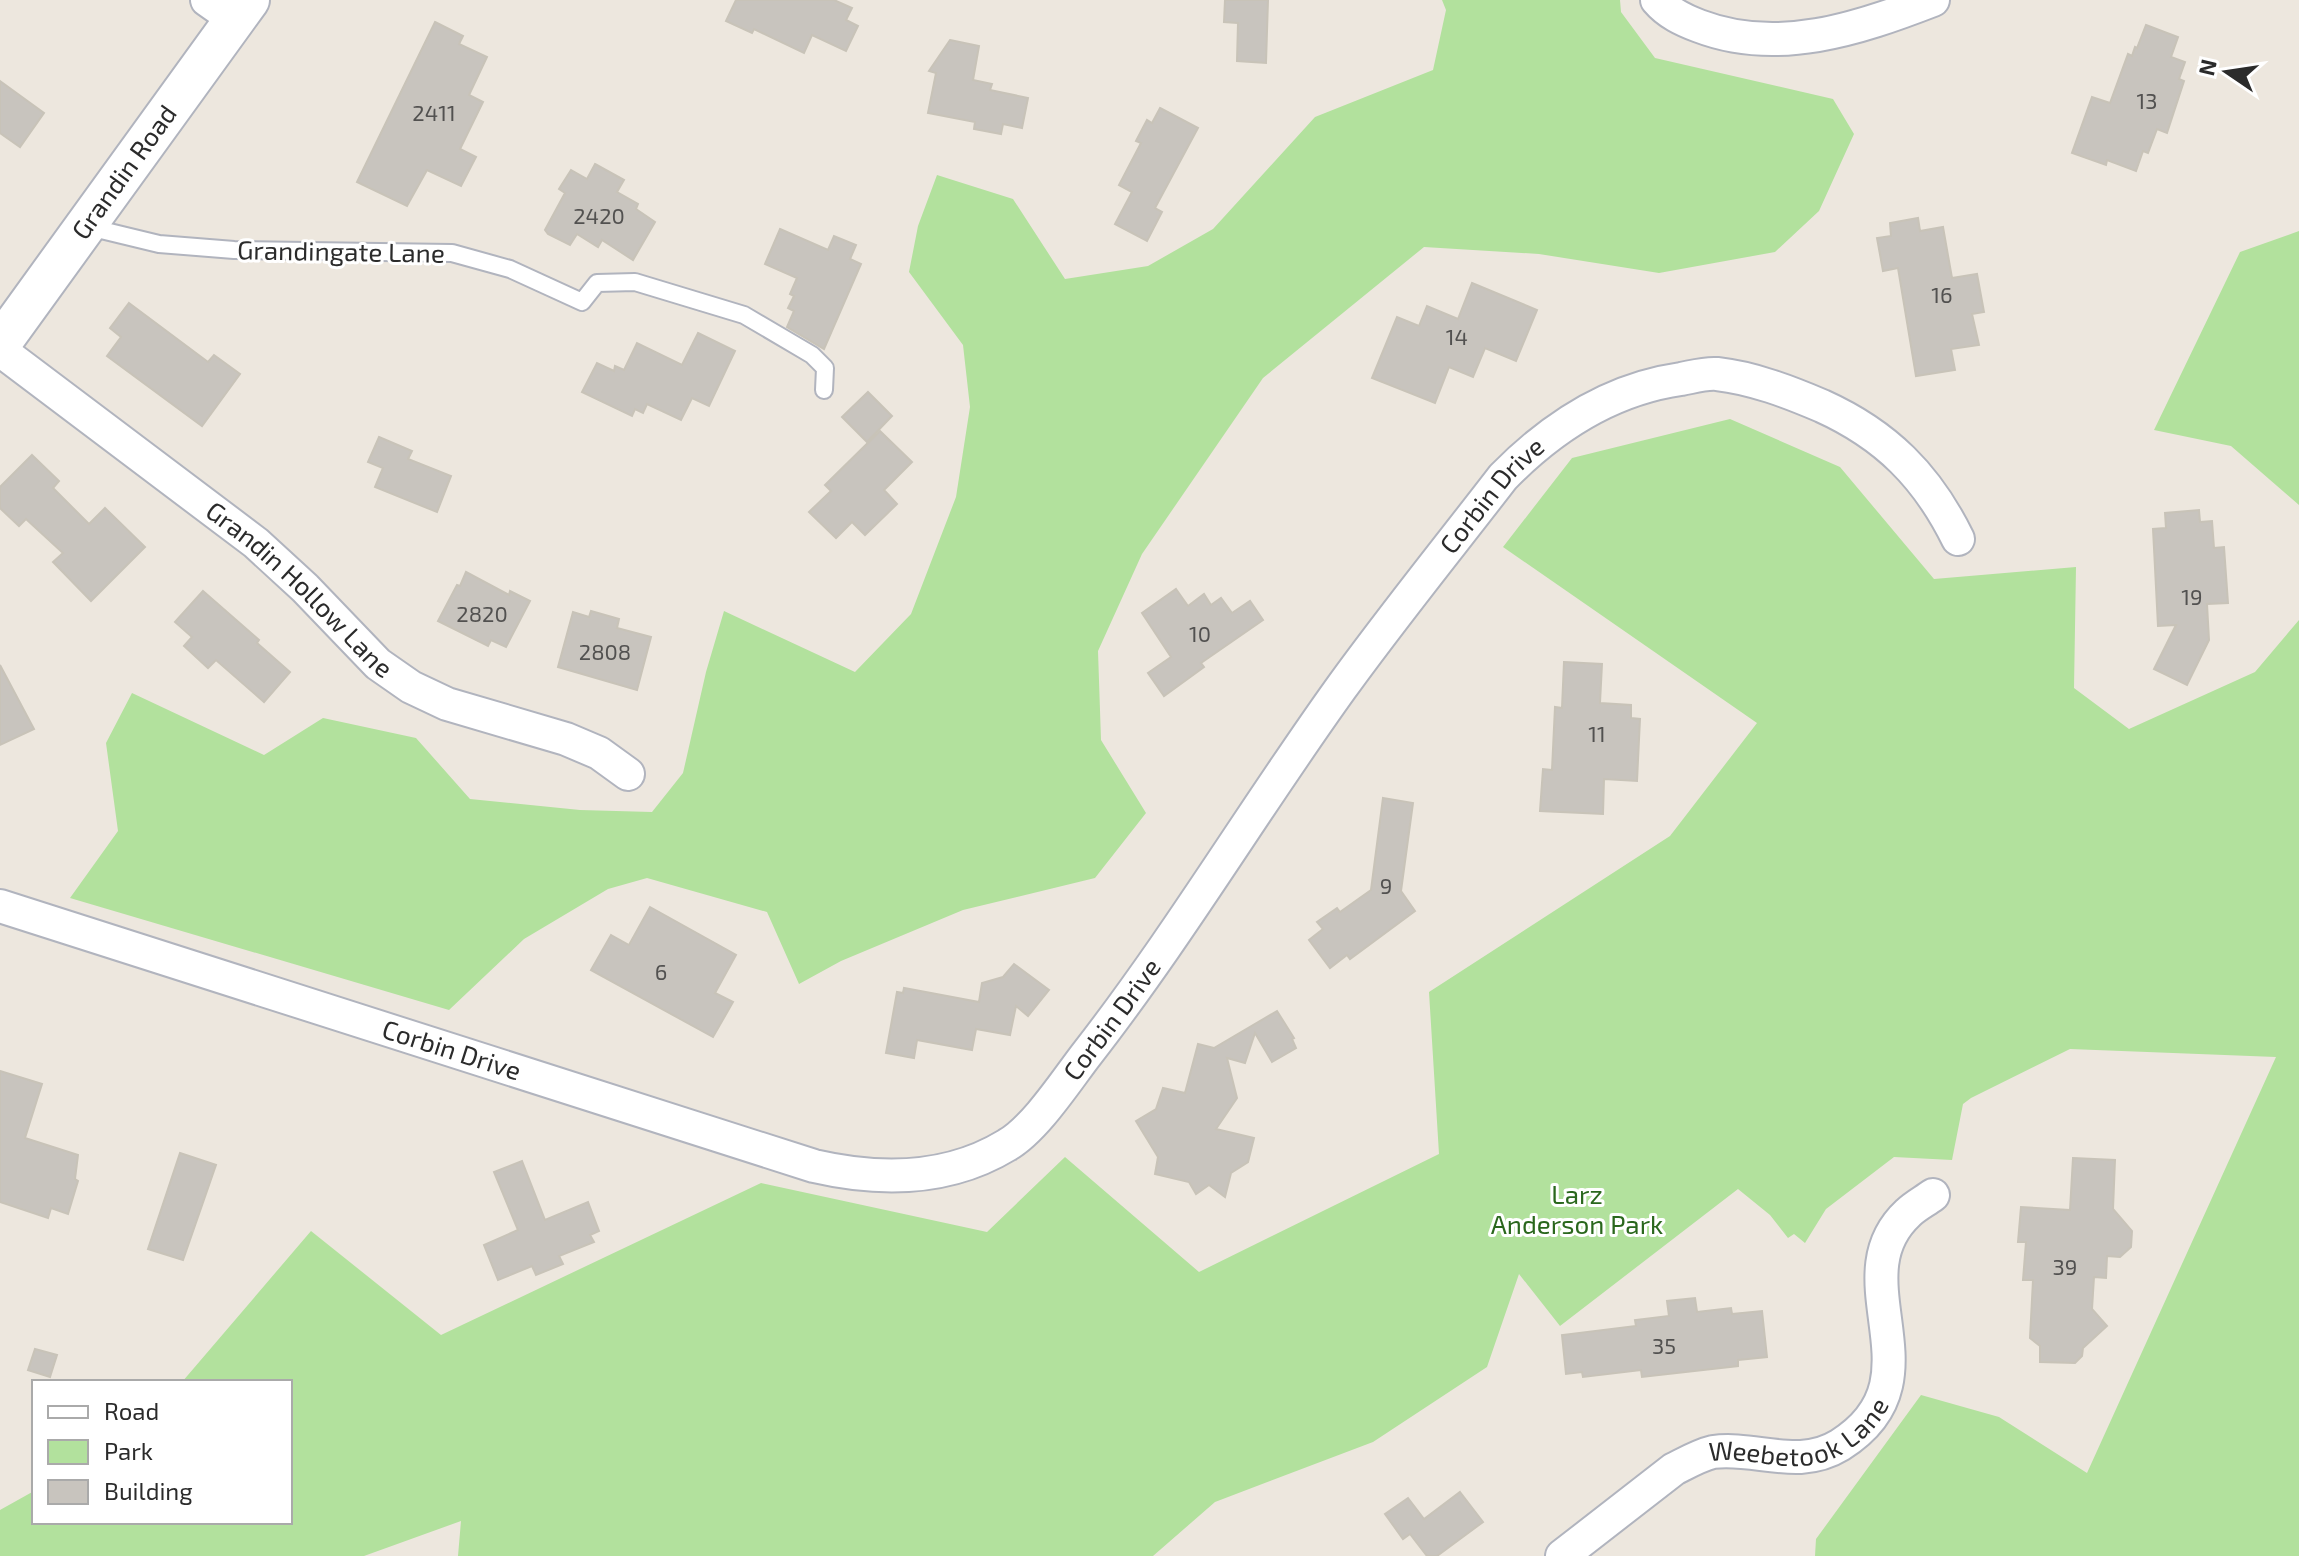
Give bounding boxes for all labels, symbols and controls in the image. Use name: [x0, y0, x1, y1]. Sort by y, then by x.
north arrow: [2187, 32, 2267, 112]
text: N: [2192, 57, 2221, 78]
house number: 13: [2137, 87, 2158, 113]
street label: Grandin Road: [64, 98, 182, 245]
house number: 2411: [412, 99, 456, 125]
house number: 2420: [573, 202, 625, 228]
street label: Grandingate Lane: [237, 233, 445, 268]
house number: 16: [1931, 281, 1953, 307]
house number: 14: [1446, 323, 1468, 349]
street label: Corbin Drive: [1432, 430, 1550, 559]
street label: Grandin Hollow Lane: [201, 494, 399, 683]
house number: 19: [2181, 583, 2203, 609]
house number: 2820: [456, 600, 508, 626]
house number: 10: [1189, 620, 1211, 646]
house number: 2808: [579, 638, 631, 664]
house number: 11: [1588, 720, 1606, 746]
house number: 9: [1380, 872, 1392, 898]
street label: Corbin Drive: [1056, 952, 1166, 1086]
house number: 6: [655, 958, 667, 984]
street label: Corbin Drive: [379, 1012, 525, 1085]
park label: Larz Anderson Park: [1491, 1178, 1663, 1239]
house number: 39: [2053, 1253, 2077, 1279]
house number: 35: [1652, 1332, 1676, 1358]
legend: [32, 1380, 292, 1524]
street label: Weebetook Lane: [1708, 1392, 1894, 1471]
text: Road: [104, 1396, 159, 1425]
text: Park: [104, 1436, 153, 1465]
text: Building: [104, 1476, 193, 1505]

